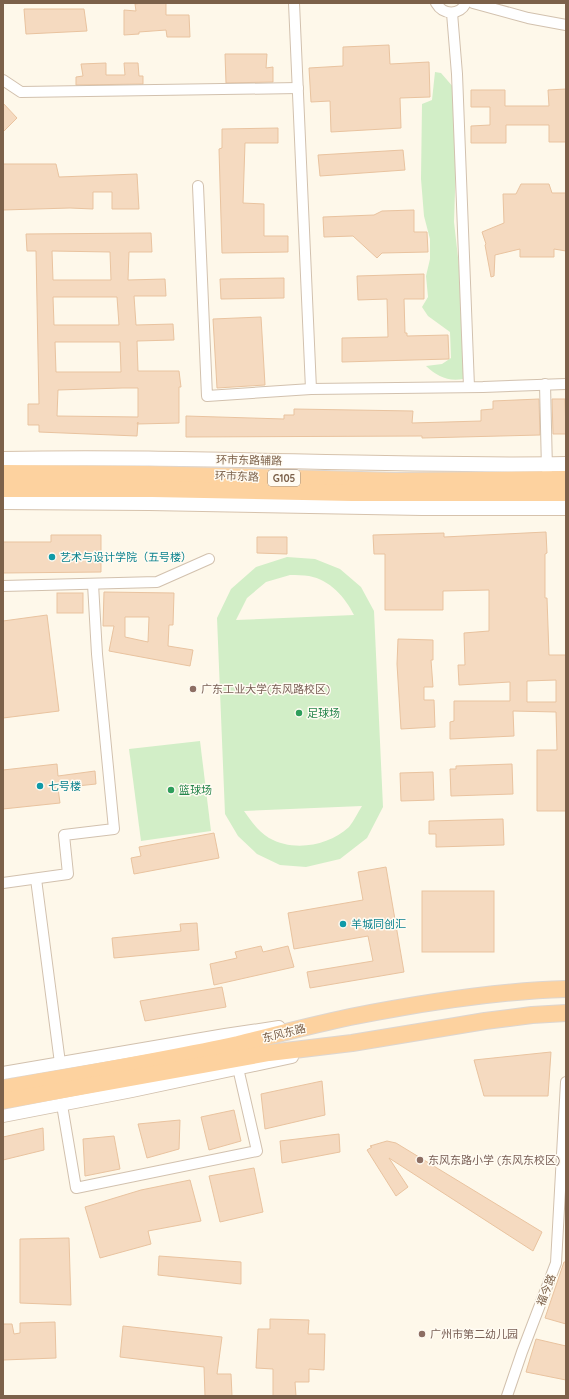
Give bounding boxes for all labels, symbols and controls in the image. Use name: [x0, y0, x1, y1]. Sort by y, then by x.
street label: 环市东路辅路: [216, 452, 282, 468]
street label: 环市东路: [215, 468, 259, 484]
road number: G105: [268, 470, 300, 486]
place label: 艺术与设计学院（五号楼）: [60, 550, 192, 564]
marker: 艺术与设计学院（五号楼）: [47, 552, 57, 562]
place label: 广东工业大学(东风路校区): [201, 682, 330, 696]
marker: 广东工业大学(东风路校区): [188, 684, 198, 694]
place label: 足球场: [307, 706, 340, 720]
marker: 足球场: [294, 708, 304, 718]
place label: 七号楼: [48, 779, 81, 793]
marker: 七号楼: [35, 781, 45, 791]
place label: 篮球场: [179, 783, 212, 797]
marker: 篮球场: [166, 785, 176, 795]
place label: 羊城同创汇: [351, 917, 406, 931]
marker: 羊城同创汇: [338, 919, 348, 929]
street label: 东风东路: [261, 1021, 307, 1045]
place label: 东风东路小学 (东风东校区): [428, 1153, 560, 1167]
marker: 东风东路小学 (东风东校区): [415, 1155, 425, 1165]
street label: 福今路: [534, 1272, 558, 1308]
place label: 广州市第二幼儿园: [430, 1327, 518, 1341]
marker: 广州市第二幼儿园: [417, 1329, 427, 1339]

